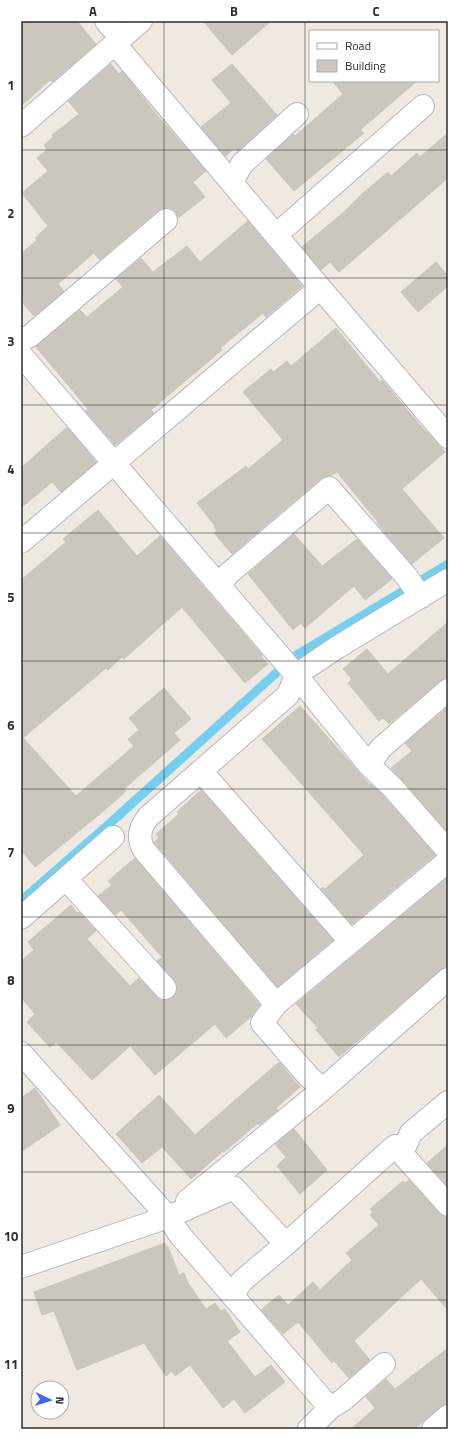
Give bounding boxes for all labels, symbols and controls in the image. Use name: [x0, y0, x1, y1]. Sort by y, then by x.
text: A: [89, 1, 97, 21]
text: B: [230, 1, 238, 21]
text: C: [372, 1, 380, 21]
legend: [309, 30, 439, 82]
text: Road: [345, 36, 371, 55]
text: Building: [345, 56, 386, 75]
text: 1: [7, 75, 15, 95]
text: 2: [7, 203, 15, 223]
text: 3: [7, 331, 15, 351]
text: 4: [7, 459, 15, 479]
text: 5: [7, 587, 15, 607]
text: 6: [7, 715, 15, 735]
text: 7: [7, 842, 15, 862]
text: 8: [7, 970, 15, 990]
text: 9: [7, 1098, 15, 1118]
text: 10: [4, 1226, 18, 1246]
text: 11: [4, 1354, 18, 1374]
north arrow: [30, 1380, 70, 1420]
text: N: [52, 1396, 68, 1405]

